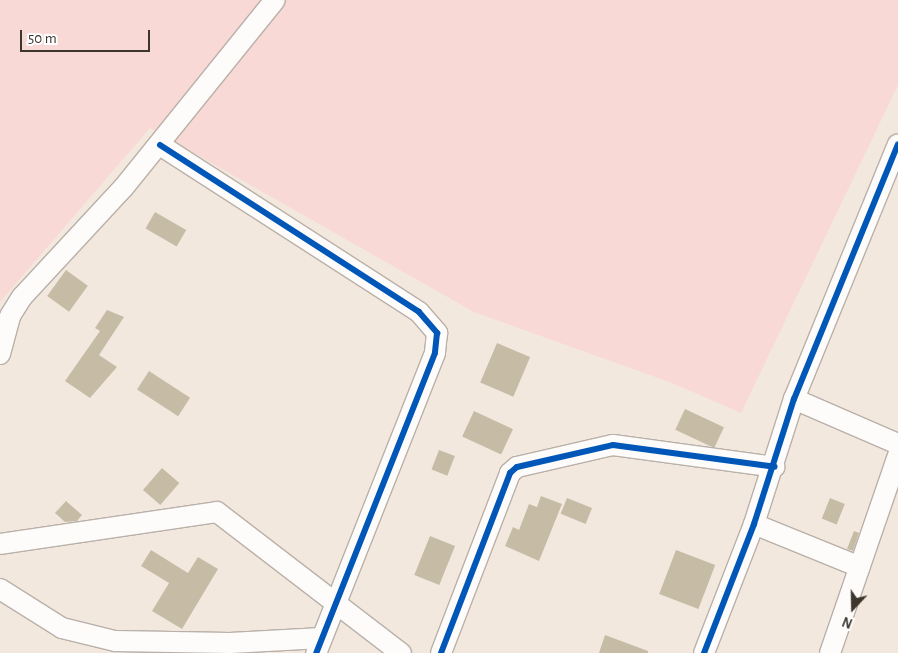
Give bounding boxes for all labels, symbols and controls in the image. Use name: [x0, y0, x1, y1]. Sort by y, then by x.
scale bar: [22, 20, 152, 52]
text: 50 m: [28, 31, 57, 46]
north arrow: [828, 583, 878, 633]
text: N: [841, 614, 855, 630]

